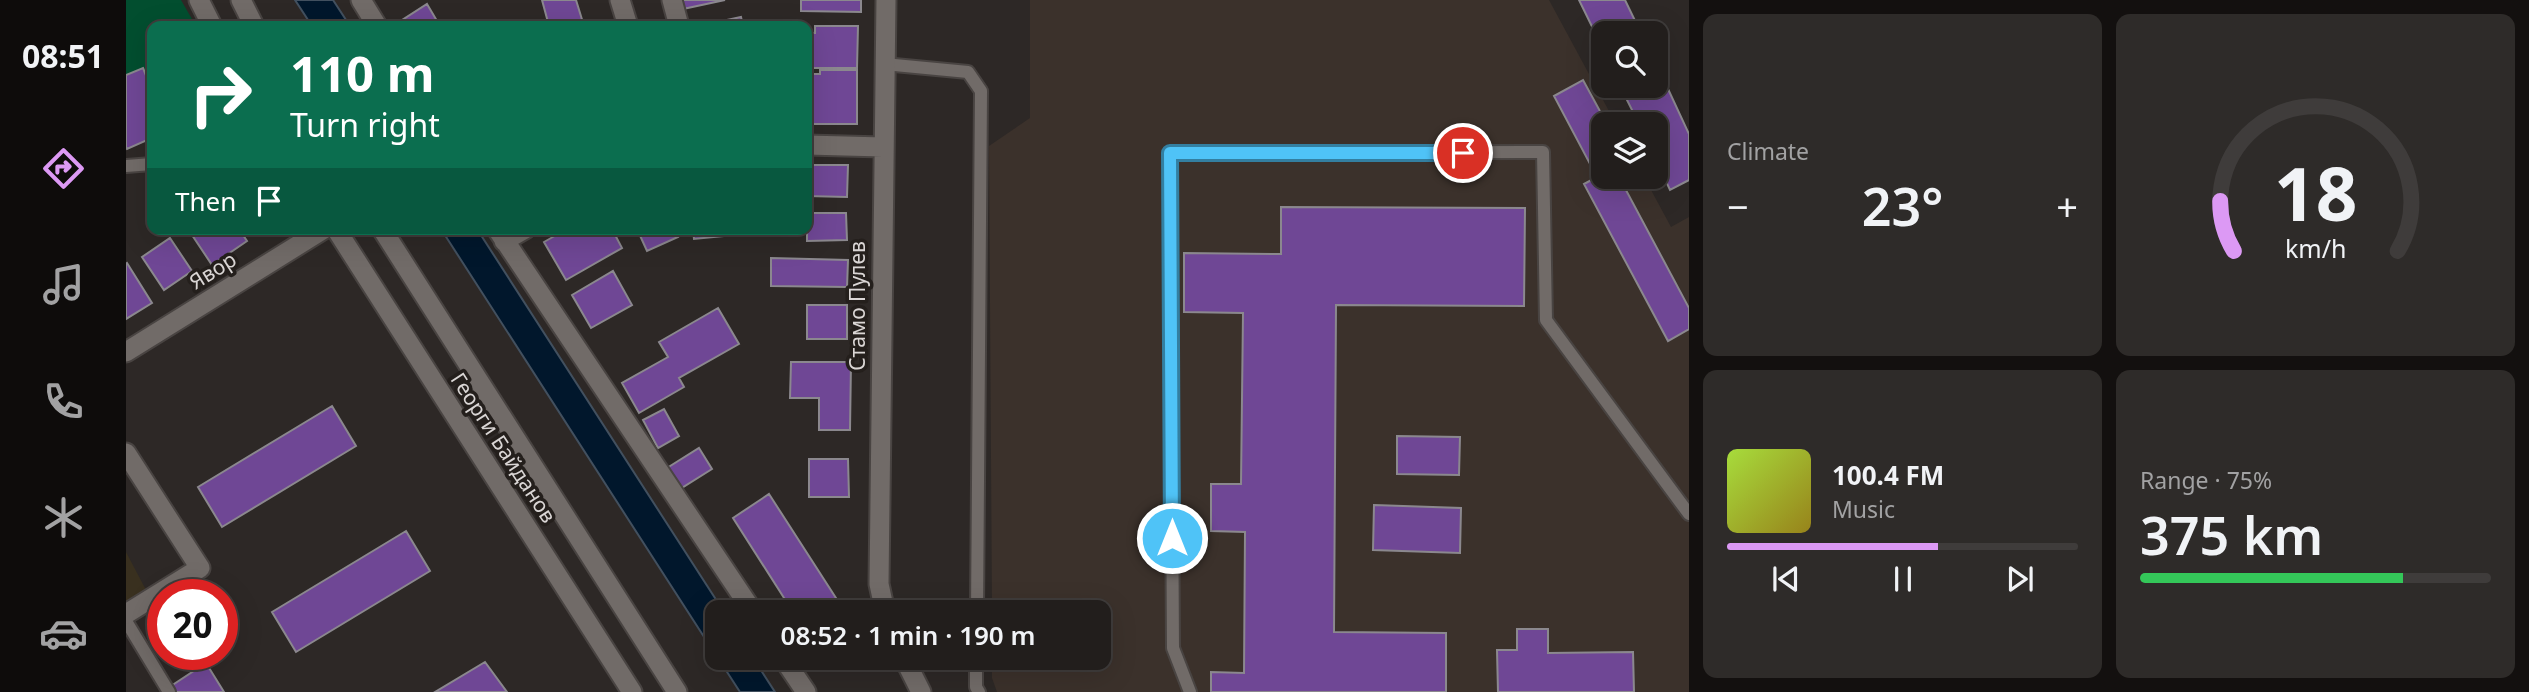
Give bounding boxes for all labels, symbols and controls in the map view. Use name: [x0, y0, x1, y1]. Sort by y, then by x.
map controls: [1591, 21, 1668, 189]
button: search: [1591, 21, 1668, 98]
text: 08:51: [22, 34, 104, 77]
text: 110 m: [290, 40, 435, 106]
icon: right: [175, 49, 266, 140]
text: Turn right: [290, 103, 440, 146]
button: layers: [1591, 112, 1668, 189]
pin: [1433, 123, 1493, 183]
icon: arrive: [1444, 134, 1482, 172]
text: Climate: [1727, 135, 1809, 167]
text: 18: [2274, 143, 2357, 242]
icon: directions: [39, 144, 88, 193]
text: 23°: [1862, 170, 1943, 241]
text: −: [1727, 180, 1749, 232]
text: +: [2056, 180, 2078, 232]
icon: arrive: [250, 182, 288, 220]
text: Then: [175, 183, 236, 219]
text: km/h: [2285, 231, 2346, 265]
street label: Стамо Пулев: [843, 241, 871, 371]
street label: Явор: [184, 245, 241, 295]
icon: music: [39, 260, 88, 309]
street label: Георги Байданов: [445, 367, 563, 528]
icon: phone: [39, 377, 88, 426]
text: 100.4 FM: [1832, 457, 1944, 493]
text: Range · 75%: [2140, 464, 2272, 496]
icon: climate: [39, 493, 88, 542]
text: Music: [1832, 493, 1895, 525]
text: 375 km: [2140, 499, 2323, 570]
position arrow: [1135, 501, 1209, 575]
icon: previous: [1767, 560, 1805, 598]
icon: pause: [1884, 560, 1922, 598]
icon: next: [2001, 560, 2039, 598]
speed limit sign: 20: [147, 579, 238, 670]
icon: car: [39, 609, 88, 658]
text: 08:52 · 1 min · 190 m: [781, 617, 1035, 653]

